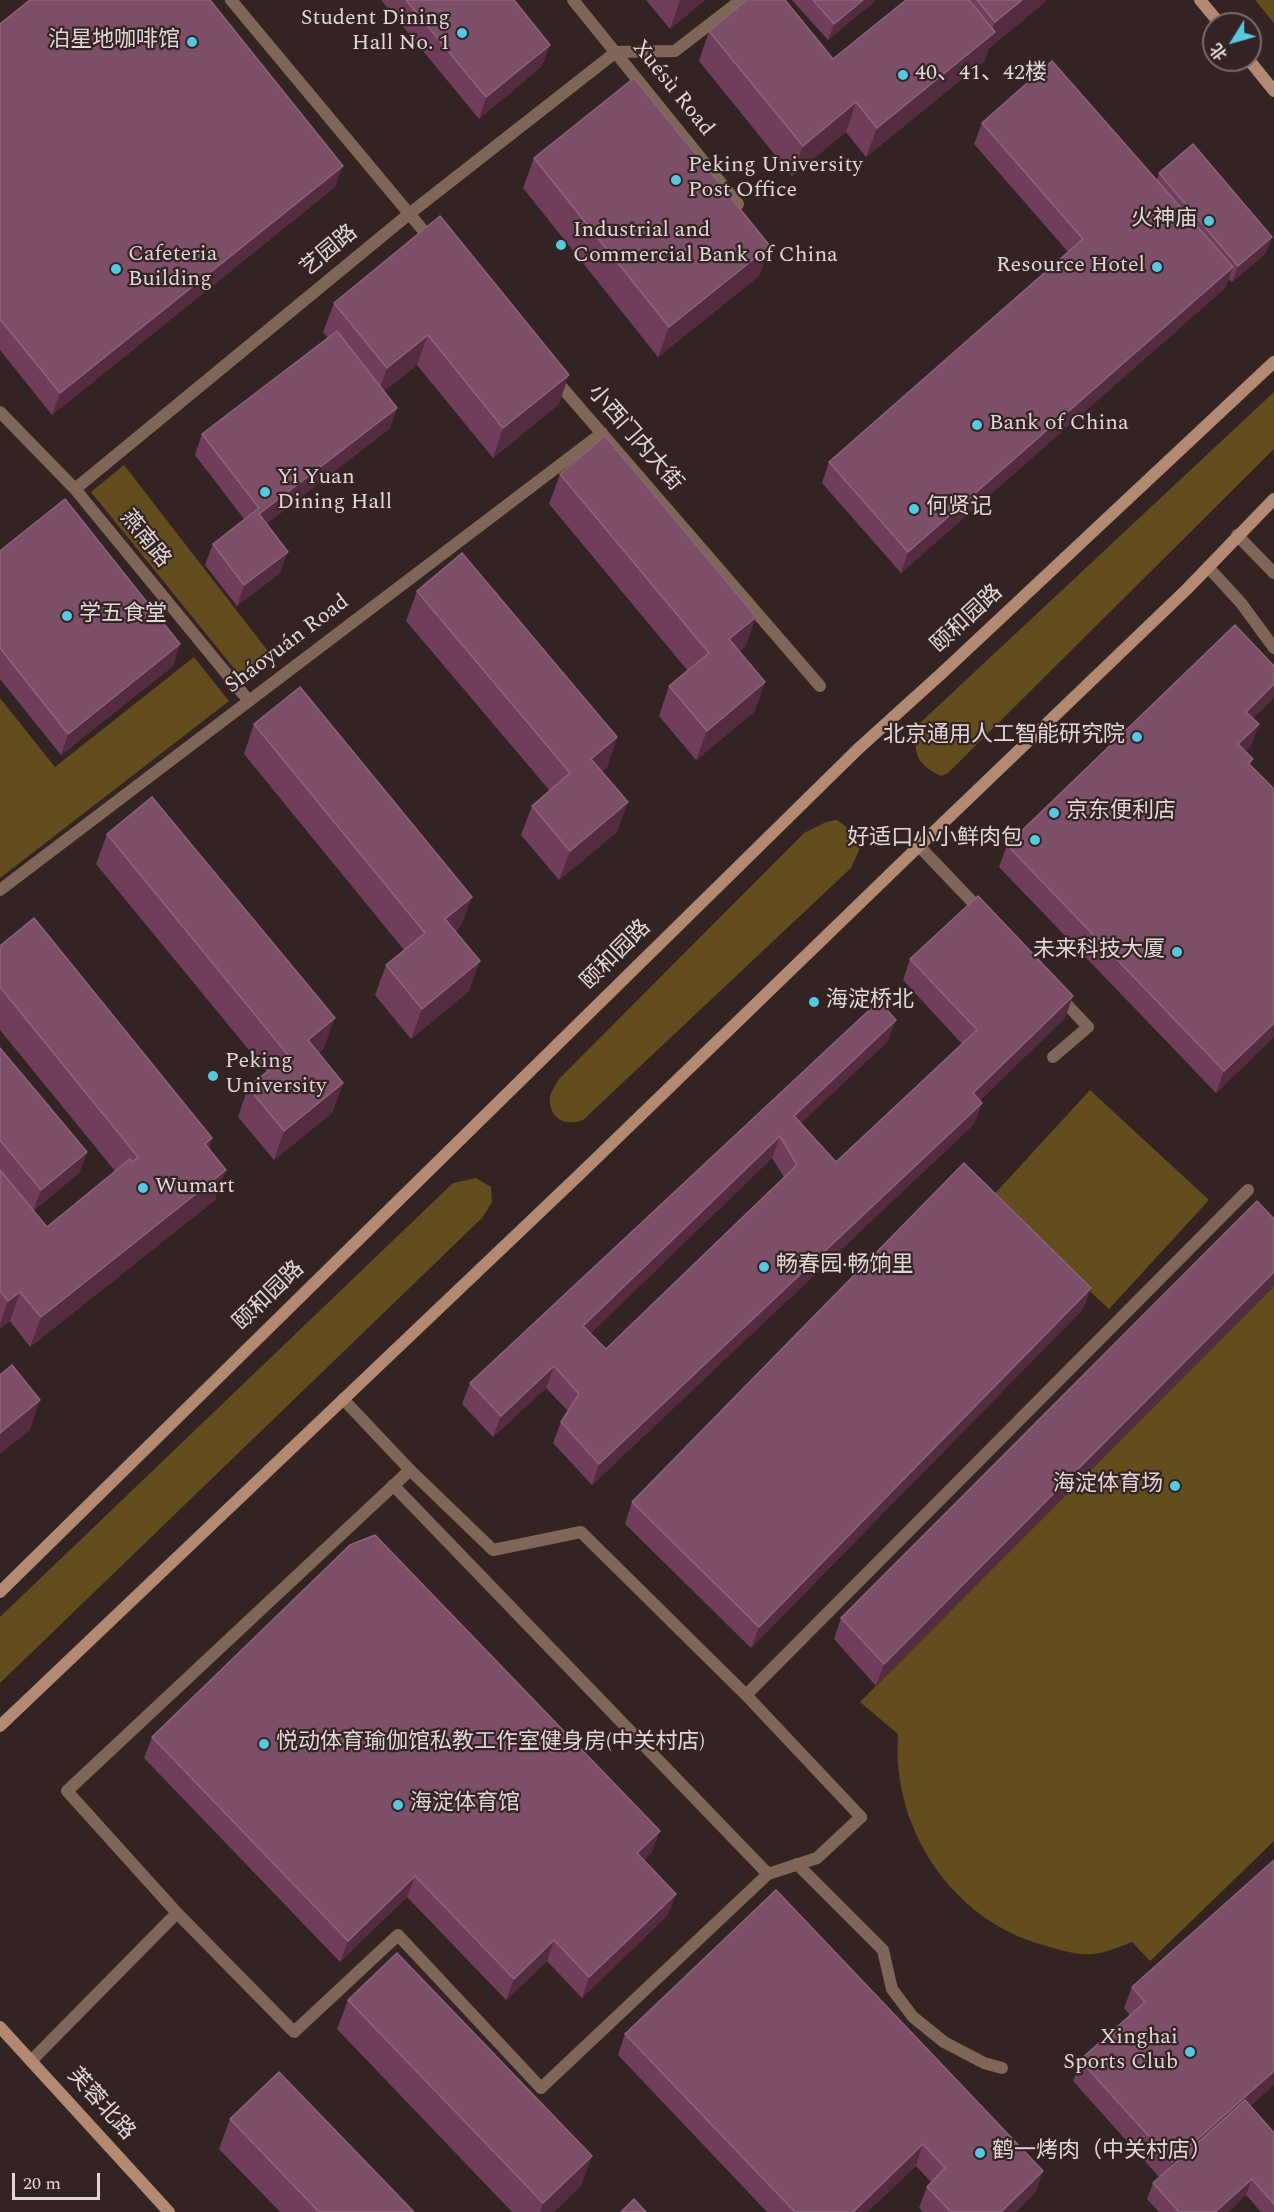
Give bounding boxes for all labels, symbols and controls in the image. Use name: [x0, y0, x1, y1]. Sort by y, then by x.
place label: Student Dining Hall No. 1: [301, 7, 450, 58]
north arrow: [1202, 12, 1262, 72]
marker: Student Dining Hall No. 1: [455, 26, 469, 40]
place label: 泊星地咖啡馆: [48, 29, 180, 55]
marker: 泊星地咖啡馆: [185, 35, 199, 49]
street label: Xuésù Road: [625, 36, 719, 142]
text: 北: [1205, 38, 1234, 65]
place label: 40、41、42楼: [915, 62, 1047, 88]
marker: 40、41、42楼: [896, 68, 910, 82]
place label: Peking University Post Office: [688, 154, 863, 206]
marker: Peking University Post Office: [669, 173, 683, 187]
place label: 火神庙: [1131, 208, 1197, 234]
marker: 火神庙: [1202, 214, 1216, 228]
place label: Industrial and Commercial Bank of China: [573, 219, 838, 270]
street label: 艺园路: [296, 221, 364, 283]
marker: Industrial and Commercial Bank of China: [554, 238, 568, 252]
place label: Cafeteria Building: [128, 243, 217, 294]
place label: Resource Hotel: [996, 254, 1145, 280]
marker: Resource Hotel: [1150, 260, 1164, 274]
marker: Cafeteria Building: [109, 262, 123, 276]
street label: 小西门内大街: [581, 381, 687, 497]
place label: Bank of China: [989, 412, 1129, 438]
marker: Bank of China: [970, 418, 984, 432]
place label: Yi Yuan Dining Hall: [277, 466, 392, 518]
marker: Yi Yuan Dining Hall: [258, 485, 272, 499]
place label: 何贤记: [926, 496, 992, 522]
marker: 何贤记: [907, 502, 921, 516]
street label: 燕南路: [113, 506, 175, 574]
street label: 颐和园路: [927, 580, 1009, 660]
street label: Sháoyuán Road: [221, 590, 355, 700]
place label: 学五食堂: [79, 603, 167, 629]
marker: 学五食堂: [60, 609, 74, 623]
place label: 北京通用人工智能研究院: [883, 724, 1125, 750]
marker: 北京通用人工智能研究院: [1130, 730, 1144, 744]
place label: 京东便利店: [1066, 800, 1176, 826]
marker: 京东便利店: [1047, 806, 1061, 820]
place label: 好适口小小鲜肉包: [847, 827, 1023, 853]
marker: 好适口小小鲜肉包: [1028, 833, 1042, 847]
street label: 颐和园路: [577, 916, 657, 996]
place label: 未来科技大厦: [1033, 939, 1165, 965]
marker: 未来科技大厦: [1170, 945, 1184, 959]
place label: 海淀桥北: [826, 989, 914, 1015]
marker: 海淀桥北: [807, 995, 821, 1009]
place label: Peking University: [225, 1050, 327, 1102]
marker: Peking University: [206, 1069, 220, 1083]
place label: Wumart: [155, 1175, 235, 1201]
marker: Wumart: [136, 1181, 150, 1195]
place label: 畅春园·畅饷里: [776, 1254, 913, 1280]
street label: 颐和园路: [229, 1257, 311, 1337]
marker: 畅春园·畅饷里: [757, 1260, 771, 1274]
place label: 海淀体育场: [1053, 1473, 1163, 1499]
marker: 海淀体育场: [1168, 1479, 1182, 1493]
place label: 悦动体育瑜伽馆私教工作室健身房(中关村店): [276, 1731, 705, 1757]
marker: 悦动体育瑜伽馆私教工作室健身房(中关村店): [257, 1737, 271, 1751]
place label: 海淀体育馆: [410, 1792, 520, 1818]
marker: 海淀体育馆: [391, 1798, 405, 1812]
place label: Xinghai Sports Club: [1063, 2026, 1178, 2078]
marker: Xinghai Sports Club: [1183, 2045, 1197, 2059]
street label: 芙蓉北路: [61, 2063, 139, 2147]
place label: 鹤一烤肉（中关村店）: [992, 2140, 1212, 2166]
marker: 鹤一烤肉（中关村店）: [973, 2146, 987, 2160]
scale bar: [15, 2161, 104, 2199]
text: 20 m: [23, 2170, 61, 2197]

